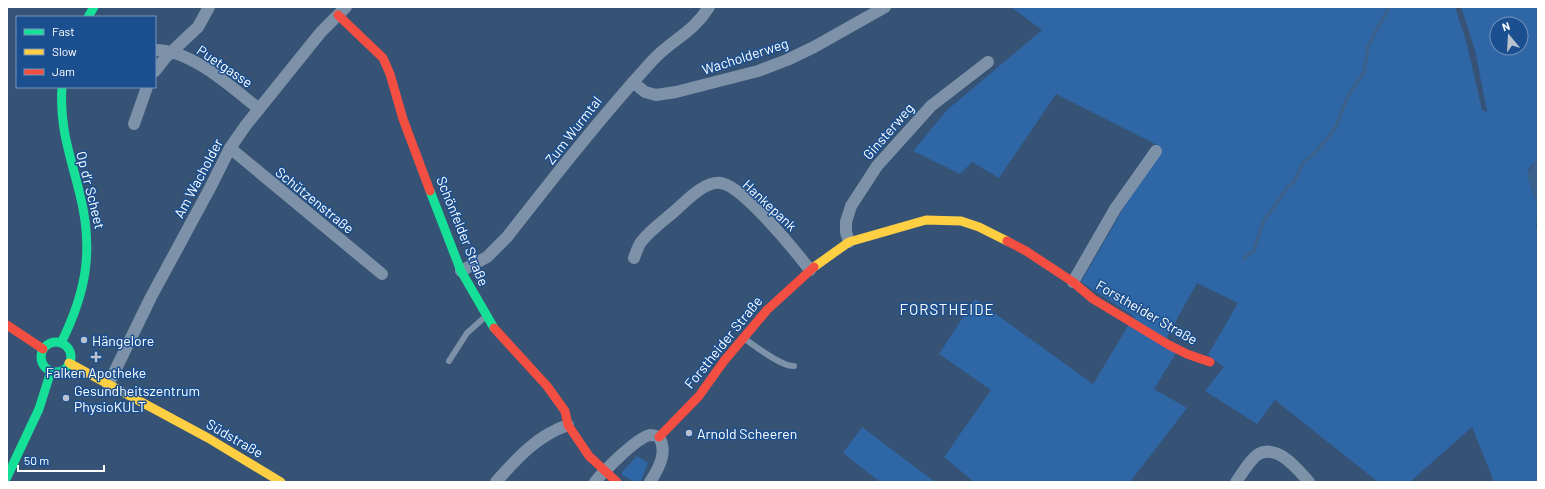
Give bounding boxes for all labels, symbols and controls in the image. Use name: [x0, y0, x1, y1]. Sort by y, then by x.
legend: [16, 16, 156, 88]
north arrow: [1489, 16, 1529, 56]
text: N: [1500, 19, 1511, 33]
text: Fast: [52, 24, 75, 38]
street label: Wacholderweg: [700, 34, 790, 78]
street label: Puetgasse: [194, 41, 256, 91]
text: Slow: [52, 44, 77, 58]
text: Jam: [52, 64, 75, 78]
street label: Zum Wurmtal: [541, 93, 605, 167]
street label: Ginsterweg: [859, 99, 917, 163]
street label: Am Wacholder: [170, 135, 226, 221]
street label: Op d’r Scheet: [73, 149, 109, 231]
street label: Schützenstraße: [272, 163, 358, 237]
street label: Schönfelder Straße: [433, 174, 493, 288]
street label: Hankepank: [740, 176, 800, 234]
street label: Forstheider Straße: [1093, 276, 1201, 348]
street label: Forstheider Straße: [680, 292, 766, 392]
district label: FORSTHEIDE: [899, 300, 995, 318]
place label: Hängelore: [92, 332, 154, 349]
marker: Hängelore: [79, 335, 89, 345]
marker: Falken Apotheke: [91, 352, 101, 362]
place label: Falken Apotheke: [46, 364, 146, 381]
place label: Gesundheitszentrum PhysioKULT: [74, 382, 200, 415]
marker: Gesundheitszentrum PhysioKULT: [61, 393, 71, 403]
street label: Südstraße: [204, 415, 266, 461]
place label: Arnold Scheeren: [697, 425, 797, 442]
marker: Arnold Scheeren: [684, 428, 694, 438]
scale bar: [18, 447, 104, 473]
text: 50 m: [24, 453, 49, 467]

